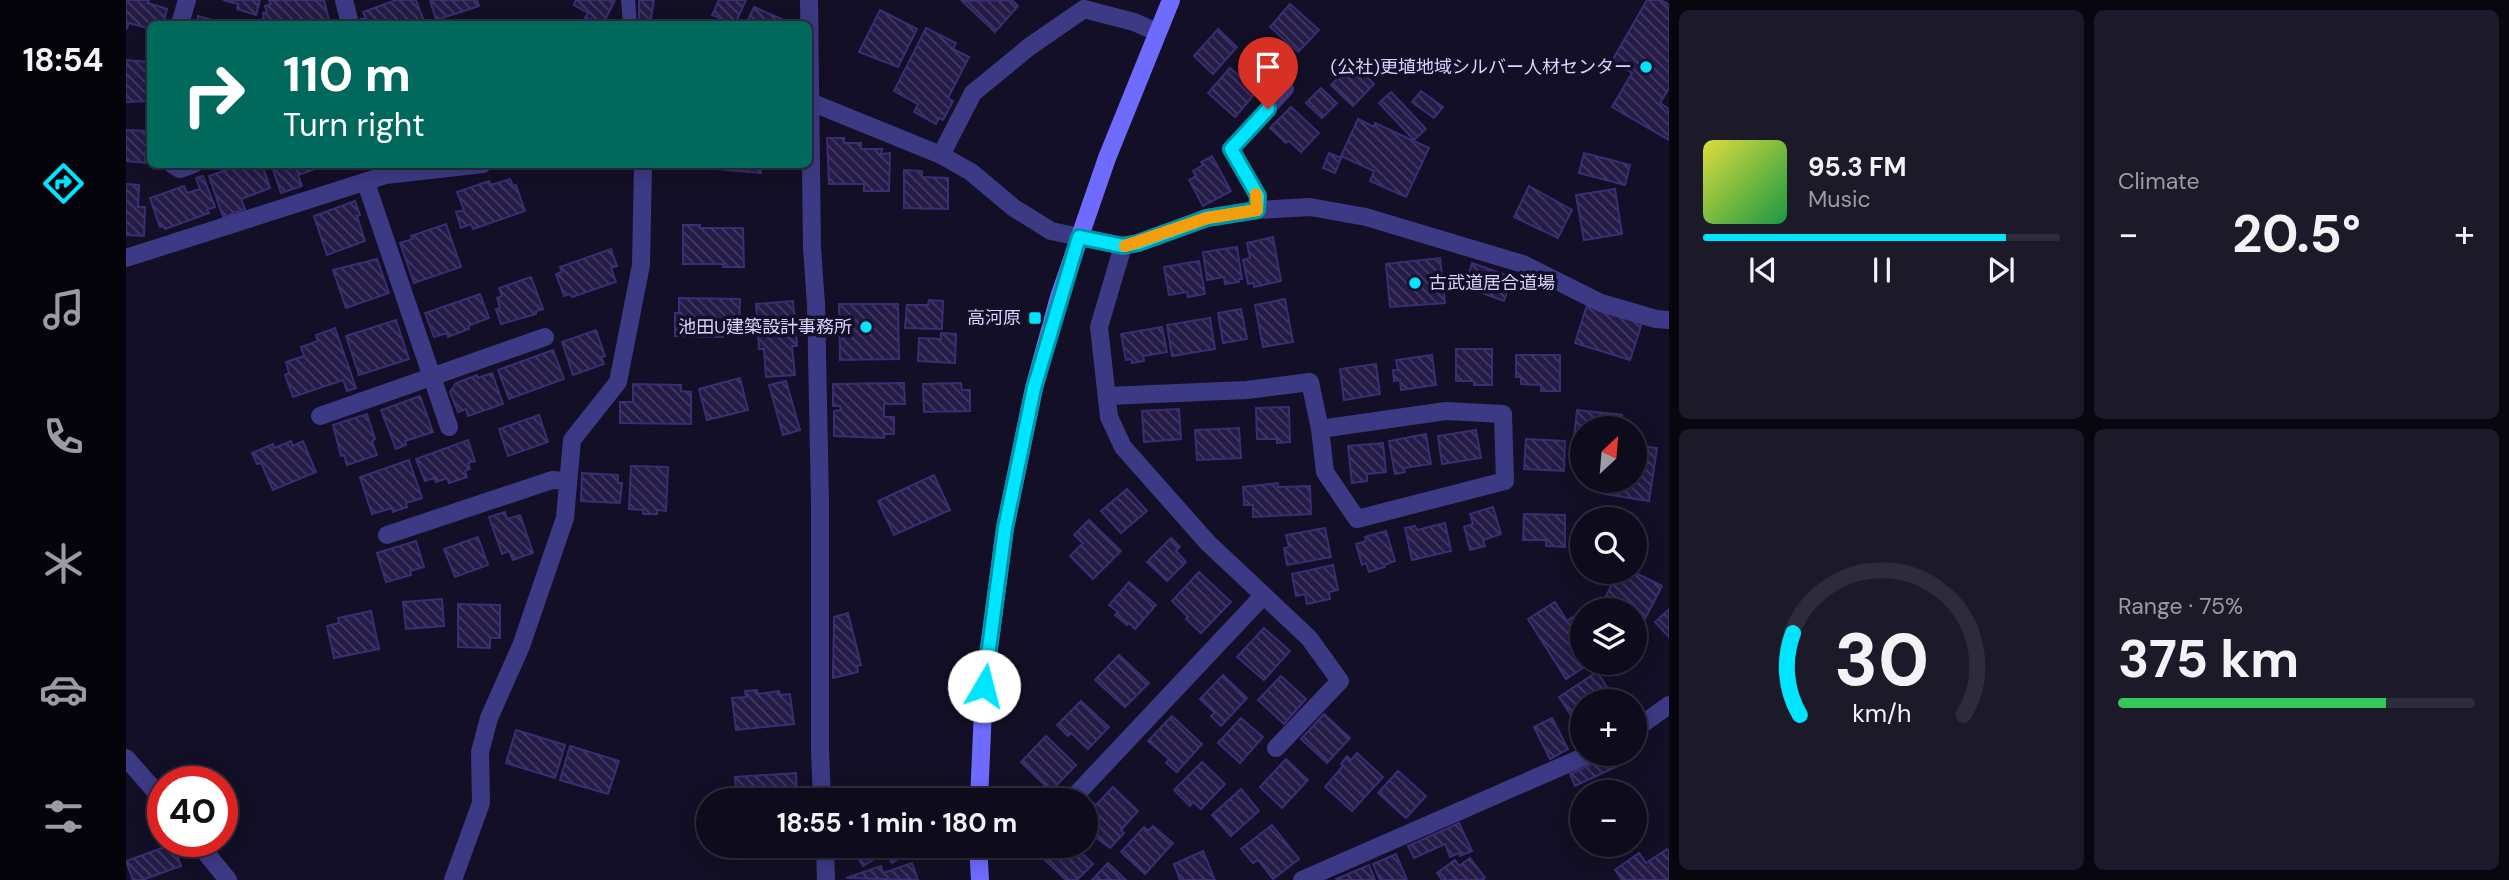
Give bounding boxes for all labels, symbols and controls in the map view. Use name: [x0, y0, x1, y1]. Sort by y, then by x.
pin: [1238, 37, 1298, 109]
text: 18:54: [23, 39, 103, 81]
text: 110 m: [283, 42, 411, 106]
icon: arrive: [1249, 48, 1287, 86]
icon: right: [168, 49, 259, 140]
place label: (公社)更埴地域シルバー人材センター: [1331, 55, 1632, 79]
marker: (公社)更埴地域シルバー人材センター: [1638, 59, 1654, 75]
text: Turn right: [283, 104, 425, 146]
text: 95.3 FM: [1808, 150, 1907, 184]
icon: directions: [39, 159, 88, 208]
text: Climate: [2118, 166, 2200, 196]
text: Music: [1808, 184, 1871, 214]
text: 20.5°: [2232, 200, 2361, 268]
text: −: [2118, 209, 2139, 259]
text: +: [2454, 209, 2475, 259]
icon: previous: [1744, 251, 1782, 289]
icon: pause: [1863, 251, 1901, 289]
icon: next: [1982, 251, 2020, 289]
place label: 古武道居合道場: [1429, 271, 1555, 295]
marker: 古武道居合道場: [1407, 275, 1423, 291]
icon: music: [39, 285, 88, 334]
place label: 高河原: [967, 306, 1021, 330]
marker: 高河原: [1027, 310, 1043, 326]
place label: 池田U建築設計事務所: [678, 315, 852, 339]
marker: 池田U建築設計事務所: [858, 319, 874, 335]
icon: phone: [39, 412, 88, 461]
north arrow: [1570, 416, 1647, 494]
map controls: [1570, 416, 1647, 857]
button: search: [1570, 507, 1647, 584]
icon: climate: [39, 539, 88, 588]
text: Range · 75%: [2118, 591, 2243, 621]
button: layers: [1570, 598, 1647, 675]
text: 30: [1834, 614, 1929, 709]
text: 375 km: [2118, 625, 2299, 693]
position arrow: [947, 649, 1021, 723]
icon: car: [39, 665, 88, 714]
button: +: [1570, 689, 1647, 766]
text: km/h: [1852, 697, 1911, 730]
speed limit sign: 40: [147, 766, 238, 857]
button: −: [1570, 780, 1647, 857]
icon: filters: [39, 792, 88, 841]
text: 18:55 · 1 min · 180 m: [777, 806, 1017, 840]

